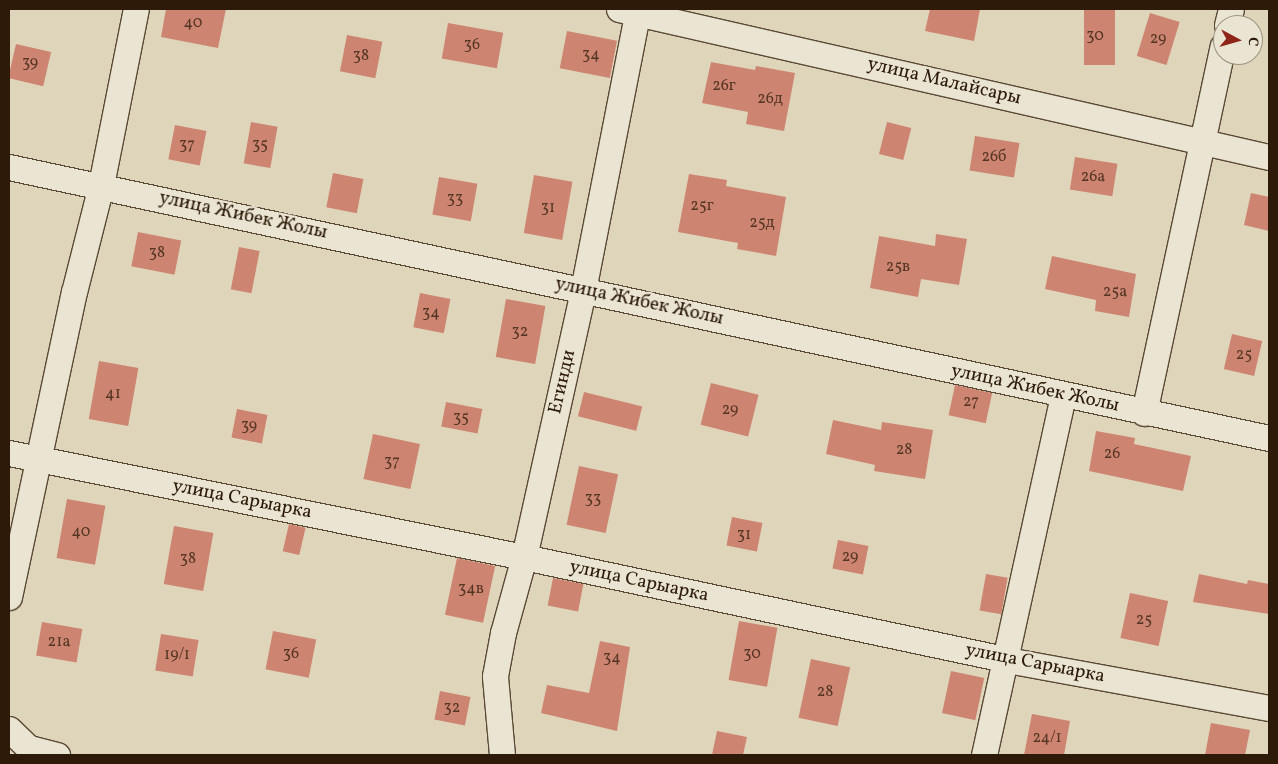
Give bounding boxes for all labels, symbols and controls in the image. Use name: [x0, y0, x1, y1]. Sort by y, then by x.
house number: 40: [184, 13, 202, 33]
north arrow: [1213, 15, 1263, 65]
house number: 30: [1086, 26, 1104, 46]
house number: 29: [1150, 29, 1166, 49]
house number: 36: [464, 35, 480, 55]
text: С: [1243, 36, 1262, 47]
house number: 34: [582, 45, 600, 65]
house number: 38: [353, 46, 369, 66]
house number: 39: [22, 53, 38, 73]
street label: улица Малайсары: [865, 53, 1023, 111]
house number: 26г: [712, 76, 736, 96]
house number: 26д: [757, 89, 783, 109]
house number: 37: [179, 135, 195, 155]
house number: 35: [252, 135, 268, 155]
house number: 26б: [981, 147, 1007, 167]
house number: 26а: [1081, 167, 1105, 187]
street label: улица Жибек Жолы: [157, 187, 329, 245]
house number: 33: [447, 189, 463, 209]
house number: 25г: [690, 196, 714, 216]
house number: 31: [541, 198, 555, 218]
house number: 25д: [749, 213, 775, 233]
house number: 38: [149, 243, 165, 263]
house number: 25в: [886, 257, 910, 277]
street label: улица Жибек Жолы: [553, 273, 725, 331]
house number: 25а: [1103, 282, 1127, 302]
house number: 34: [422, 303, 440, 323]
house number: 32: [512, 322, 528, 342]
house number: 25: [1236, 345, 1252, 365]
street label: Егинди: [545, 348, 581, 416]
street label: улица Жибек Жолы: [949, 360, 1121, 418]
house number: 41: [105, 384, 121, 404]
house number: 27: [963, 392, 979, 412]
house number: 29: [722, 400, 738, 420]
house number: 35: [453, 408, 469, 428]
house number: 39: [241, 416, 257, 436]
house number: 28: [896, 440, 912, 460]
house number: 26: [1104, 444, 1120, 464]
house number: 37: [384, 452, 400, 472]
street label: улица Сарыарка: [170, 475, 314, 525]
house number: 33: [585, 489, 601, 509]
house number: 40: [72, 522, 90, 542]
house number: 31: [737, 525, 751, 545]
house number: 29: [842, 547, 858, 567]
house number: 38: [180, 549, 196, 569]
street label: улица Сарыарка: [567, 556, 711, 608]
house number: 34в: [458, 579, 484, 599]
house number: 25: [1136, 610, 1152, 630]
house number: 21а: [48, 632, 70, 652]
street label: улица Сарыарка: [963, 639, 1107, 689]
house number: 36: [283, 644, 299, 664]
house number: 30: [743, 644, 761, 664]
house number: 19/1: [164, 645, 190, 665]
house number: 34: [603, 648, 621, 668]
house number: 28: [817, 682, 833, 702]
house number: 32: [444, 698, 460, 718]
house number: 24/1: [1032, 728, 1062, 748]

